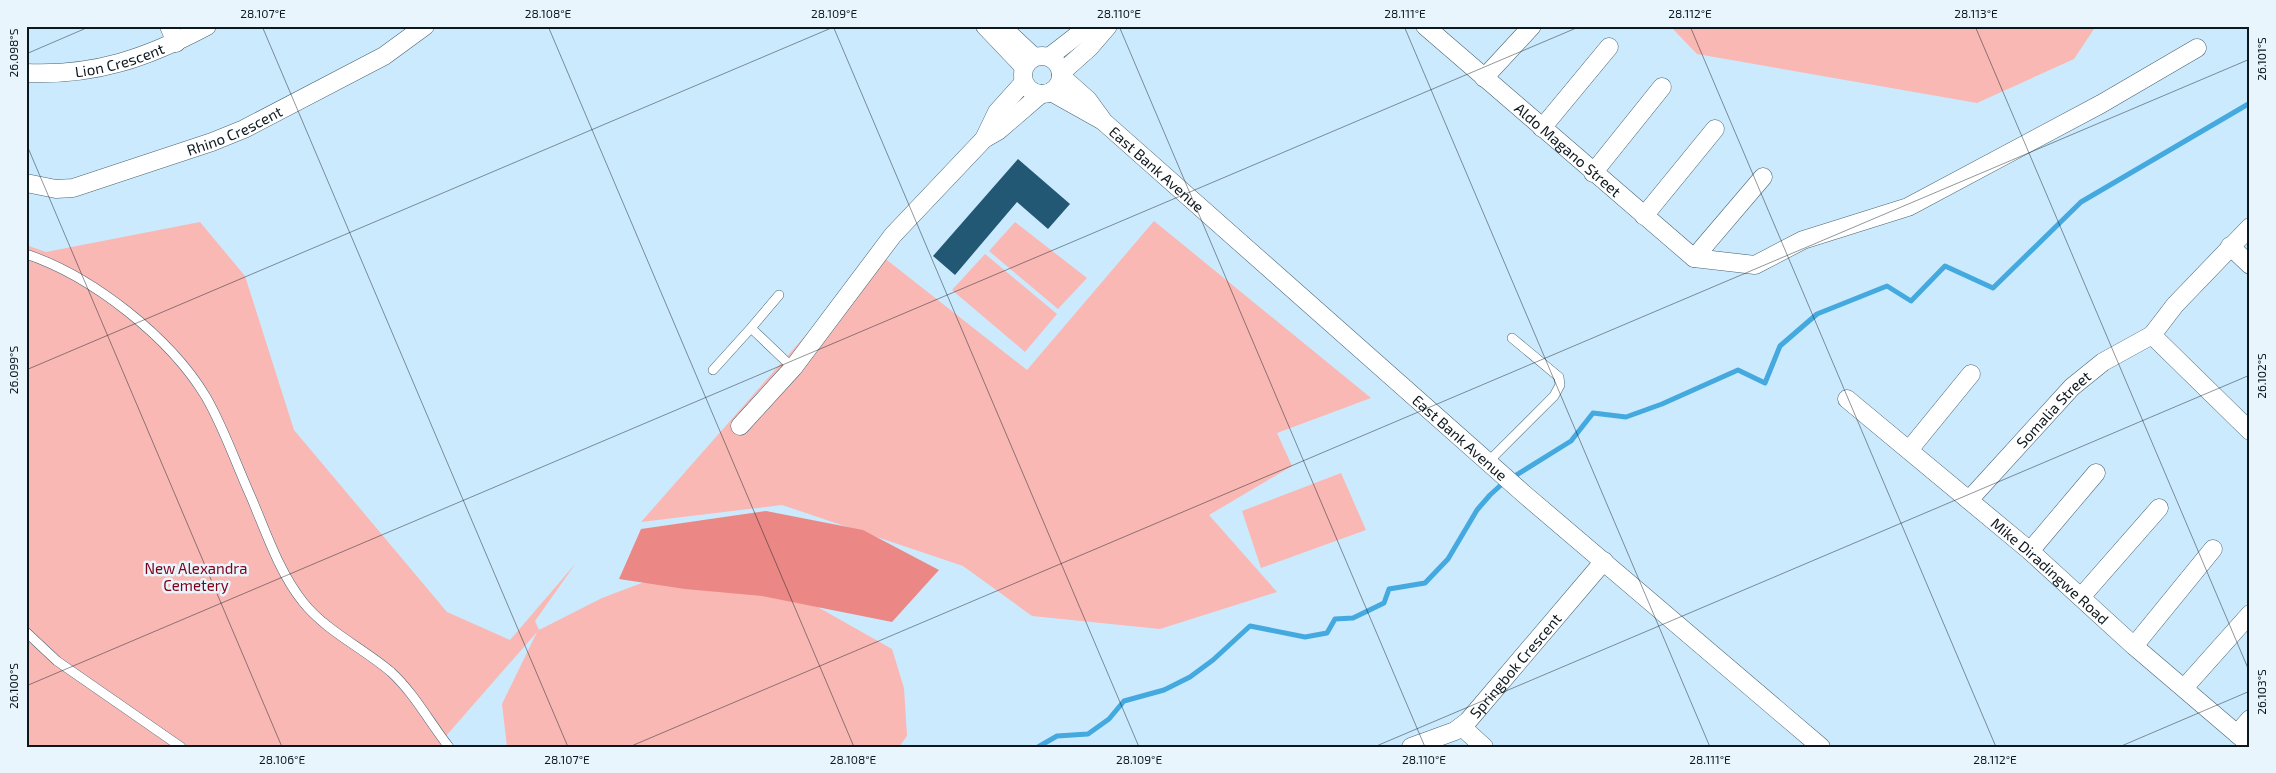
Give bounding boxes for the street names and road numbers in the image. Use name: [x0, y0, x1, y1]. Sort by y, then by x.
street label: Lion Crescent: [74, 39, 167, 80]
street label: Aldo Magano Street: [1511, 99, 1625, 200]
street label: Rhino Crescent: [184, 102, 285, 159]
street label: East Bank Avenue: [1106, 122, 1208, 216]
street label: Somalia Street: [2012, 367, 2094, 451]
street label: East Bank Avenue: [1409, 391, 1511, 484]
street label: Mike Diradingwe Road: [1988, 514, 2113, 628]
street label: Springbok Crescent: [1466, 609, 1565, 722]

